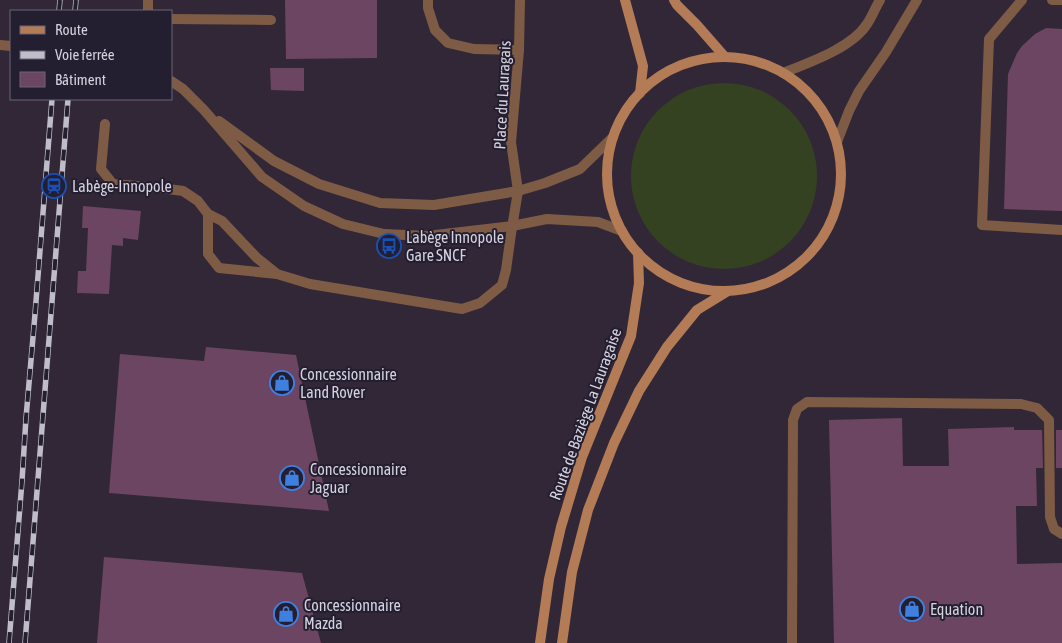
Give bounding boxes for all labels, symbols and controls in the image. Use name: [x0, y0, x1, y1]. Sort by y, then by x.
legend: [10, 10, 172, 100]
text: Route: [55, 21, 88, 38]
street label: Place du Lauragais: [490, 40, 515, 150]
text: Voie ferrée: [55, 46, 115, 63]
text: Bâtiment: [55, 71, 106, 88]
station icon: Labège-Innopole: [41, 173, 67, 199]
place label: Labège-Innopole: [72, 177, 172, 196]
place label: Labège Innopole Gare SNCF: [406, 228, 504, 264]
bus stop icon: Labège Innopole Gare SNCF: [376, 233, 402, 259]
street label: Route de Baziège La Lauragaise: [545, 326, 625, 503]
place label: Concessionnaire Land Rover: [300, 365, 397, 401]
shop icon: Concessionnaire Land Rover: [269, 370, 295, 396]
place label: Concessionnaire Jaguar: [310, 460, 407, 497]
shop icon: Concessionnaire Jaguar: [279, 465, 305, 491]
place label: Concessionnaire Mazda: [304, 596, 401, 632]
shop icon: Equation: [899, 596, 925, 622]
place label: Equation: [930, 600, 983, 619]
shop icon: Concessionnaire Mazda: [273, 601, 299, 627]

